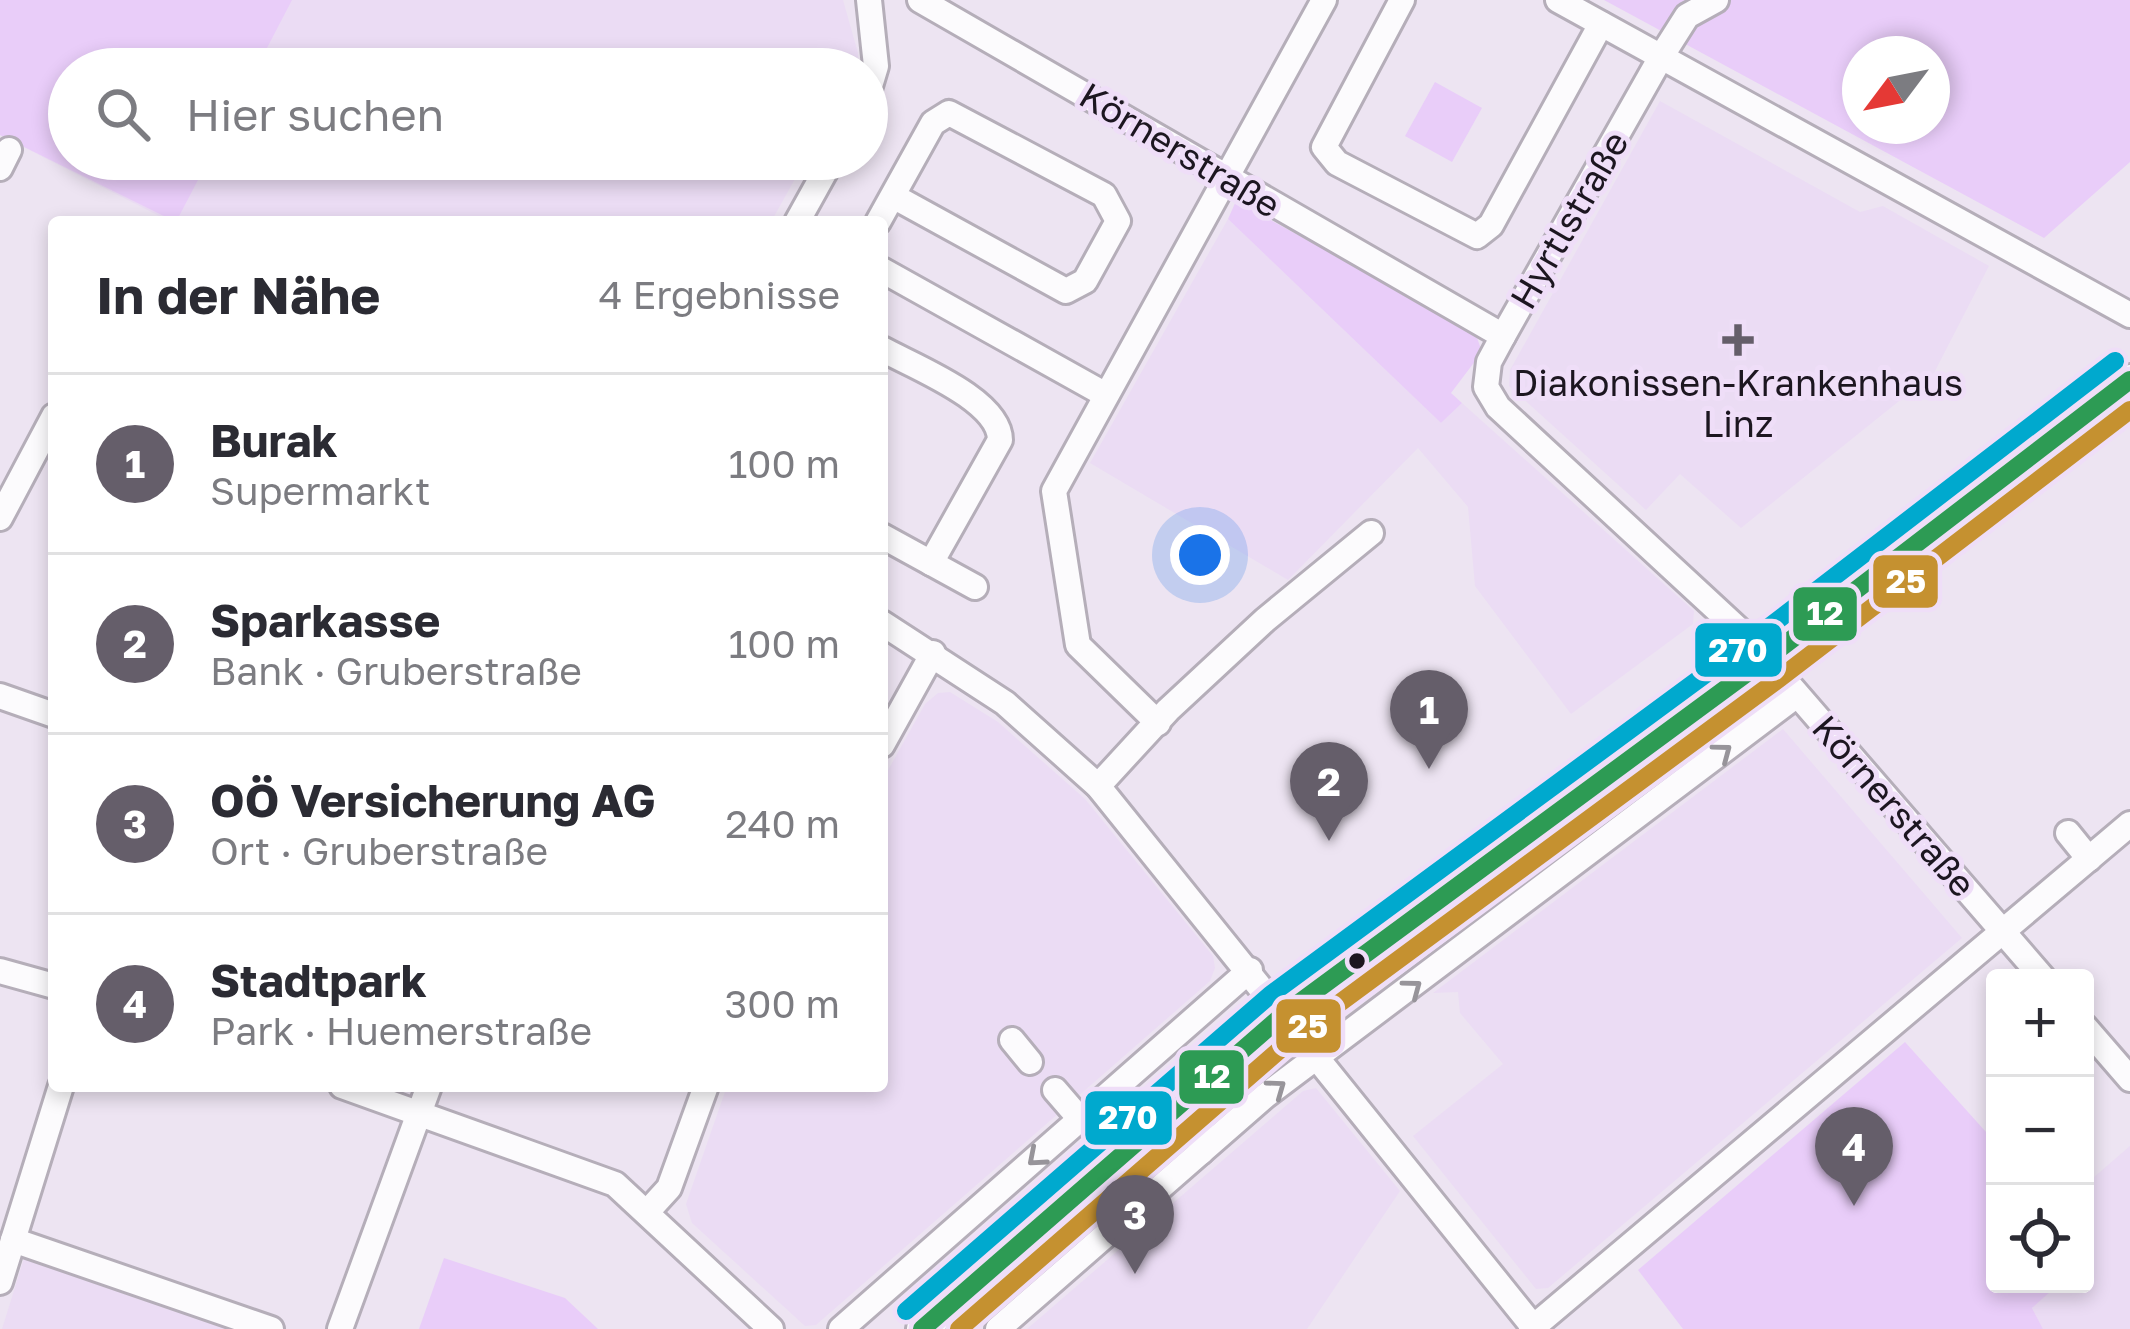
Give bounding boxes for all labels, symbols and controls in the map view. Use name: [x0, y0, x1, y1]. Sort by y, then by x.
north arrow: [1842, 36, 1950, 144]
search box: [48, 48, 888, 180]
street label: Körnerstraße: [1072, 73, 1288, 226]
icon: search: [90, 81, 156, 147]
text: Hier suchen: [186, 87, 444, 141]
street label: Hyrtlstraße: [1501, 123, 1637, 316]
text: In der Nähe: [96, 264, 380, 325]
text: 4 Ergebnisse: [599, 271, 840, 318]
marker: Diakonissen-Krankenhaus Linz: [1722, 324, 1754, 356]
place label: Diakonissen-Krankenhaus Linz: [1513, 361, 1963, 445]
text: Burak: [210, 413, 338, 467]
text: 1: [125, 440, 145, 487]
text: 100 m: [728, 440, 840, 487]
text: Supermarkt: [210, 467, 431, 514]
your location: [1170, 525, 1230, 585]
line badge: 25: [1871, 553, 1940, 610]
text: 25: [1886, 561, 1926, 600]
line badge: 12: [1791, 585, 1859, 643]
text: Sparkasse: [210, 593, 440, 647]
text: 12: [1806, 593, 1844, 632]
text: 2: [123, 620, 147, 667]
text: 100 m: [728, 620, 840, 667]
line badge: 270: [1693, 621, 1784, 679]
text: 270: [1708, 630, 1768, 669]
text: Bank · Gruberstraße: [210, 647, 582, 694]
pin: 1: [1390, 670, 1468, 769]
street label: Körnerstraße: [1804, 706, 1985, 905]
pin: 2: [1290, 742, 1368, 841]
one-way arrow: [1710, 744, 1731, 766]
text: OÖ Versicherung AG: [210, 773, 656, 827]
text: 3: [123, 800, 147, 847]
text: 240 m: [725, 800, 840, 847]
text: Ort · Gruberstraße: [210, 827, 548, 874]
unlabelled marker: [1346, 950, 1368, 972]
text: Stadtpark: [210, 953, 427, 1007]
map controls: [1986, 969, 2094, 1293]
button: +: [1986, 969, 2094, 1077]
text: 4: [123, 980, 147, 1027]
text: 300 m: [725, 980, 840, 1027]
one-way arrow: [1399, 980, 1421, 1002]
line badge: 25: [1274, 997, 1343, 1055]
text: 25: [1288, 1006, 1328, 1045]
text: Park · Huemerstraße: [210, 1007, 592, 1054]
line badge: 12: [1177, 1048, 1246, 1106]
text: 12: [1193, 1056, 1231, 1095]
button: −: [1986, 1077, 2094, 1185]
one-way arrow: [1264, 1081, 1285, 1103]
line badge: 270: [1083, 1089, 1174, 1147]
text: 270: [1098, 1097, 1158, 1136]
pin: 4: [1815, 1107, 1893, 1206]
one-way arrow: [1028, 1144, 1049, 1165]
pin: 3: [1096, 1175, 1174, 1274]
button: locate: [1986, 1185, 2094, 1293]

